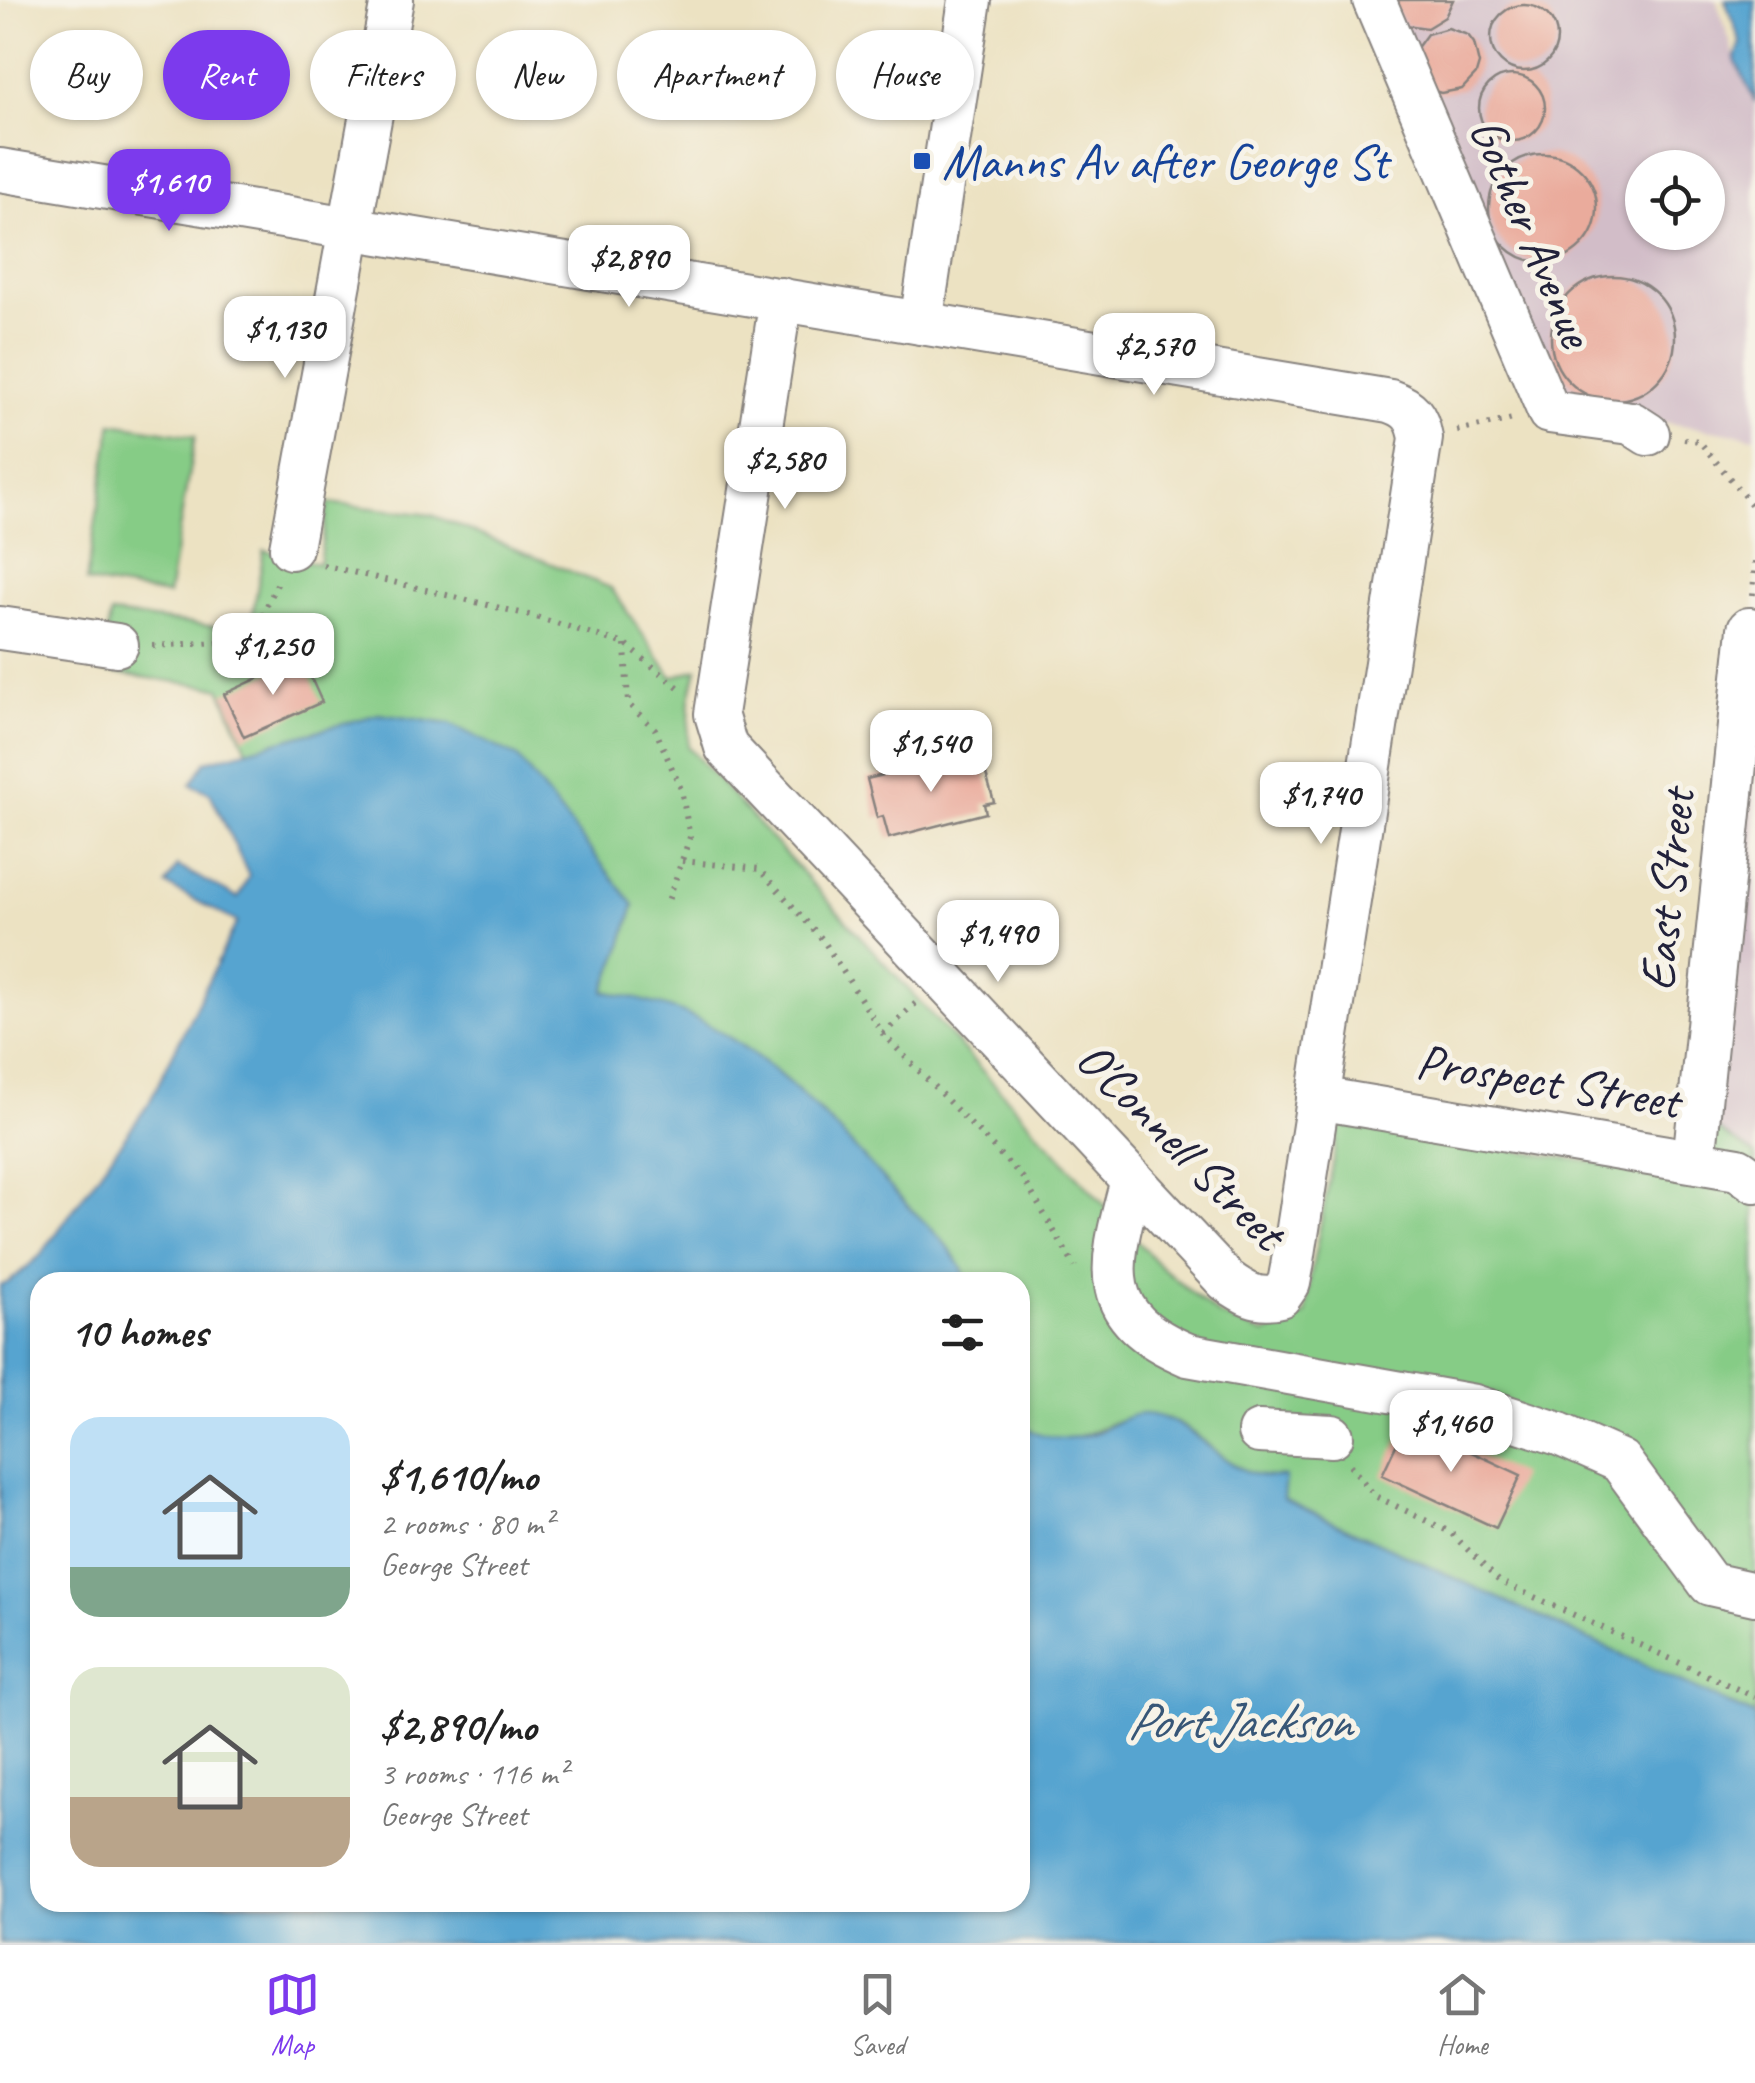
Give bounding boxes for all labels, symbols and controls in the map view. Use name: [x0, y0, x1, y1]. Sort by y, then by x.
chip: Buy: [30, 30, 143, 120]
chip: Rent: [163, 30, 290, 120]
chip: Filters: [310, 30, 456, 120]
chip: New: [476, 30, 597, 120]
chip: Apartment: [617, 30, 816, 120]
chip: House: [836, 30, 974, 120]
street label: Gother Avenue: [1456, 108, 1609, 358]
place label: Manns Av after George St: [942, 130, 1392, 193]
pin: $1,610: [88, 149, 250, 234]
marker: Manns Av after George St: [911, 150, 933, 172]
map controls: [1625, 150, 1725, 250]
button: locate: [1625, 150, 1725, 250]
text: $1,610: [129, 161, 209, 202]
pin: $2,890: [548, 225, 710, 310]
text: $2,890: [590, 237, 668, 278]
pin: $1,130: [204, 296, 366, 381]
text: $1,130: [246, 308, 324, 349]
pin: $2,570: [1073, 313, 1235, 398]
text: $2,570: [1115, 325, 1193, 366]
pin: $2,580: [704, 427, 866, 512]
text: $2,580: [746, 439, 824, 480]
pin: $1,250: [192, 613, 354, 698]
text: $1,250: [234, 625, 312, 666]
pin: $1,540: [850, 710, 1012, 795]
text: $1,540: [892, 722, 970, 763]
pin: $1,740: [1240, 762, 1402, 847]
text: $1,740: [1282, 774, 1360, 815]
street label: East Street: [1625, 782, 1709, 994]
pin: $1,490: [917, 900, 1079, 985]
text: $1,490: [959, 912, 1037, 953]
street label: O'Connell Street: [1063, 1027, 1302, 1266]
street label: Prospect Street: [1412, 1029, 1688, 1134]
icon: filters: [935, 1305, 990, 1360]
text: 10 homes: [70, 1306, 207, 1359]
pin: $1,460: [1370, 1390, 1532, 1475]
text: $1,460: [1411, 1402, 1491, 1443]
text: $1,610/mo: [380, 1450, 538, 1503]
icon: home: [150, 1457, 270, 1577]
text: 2 rooms · 80 m²: [380, 1503, 553, 1544]
text: George Street: [380, 1544, 527, 1585]
water label: Port Jackson: [1127, 1688, 1356, 1754]
text: $2,890/mo: [380, 1700, 536, 1753]
icon: home: [150, 1707, 270, 1827]
text: 3 rooms · 116 m²: [380, 1753, 567, 1794]
text: George Street: [380, 1794, 527, 1835]
tab: Map: [265, 1967, 320, 2062]
tab: Saved: [850, 1967, 905, 2062]
tab: Home: [1435, 1967, 1490, 2062]

